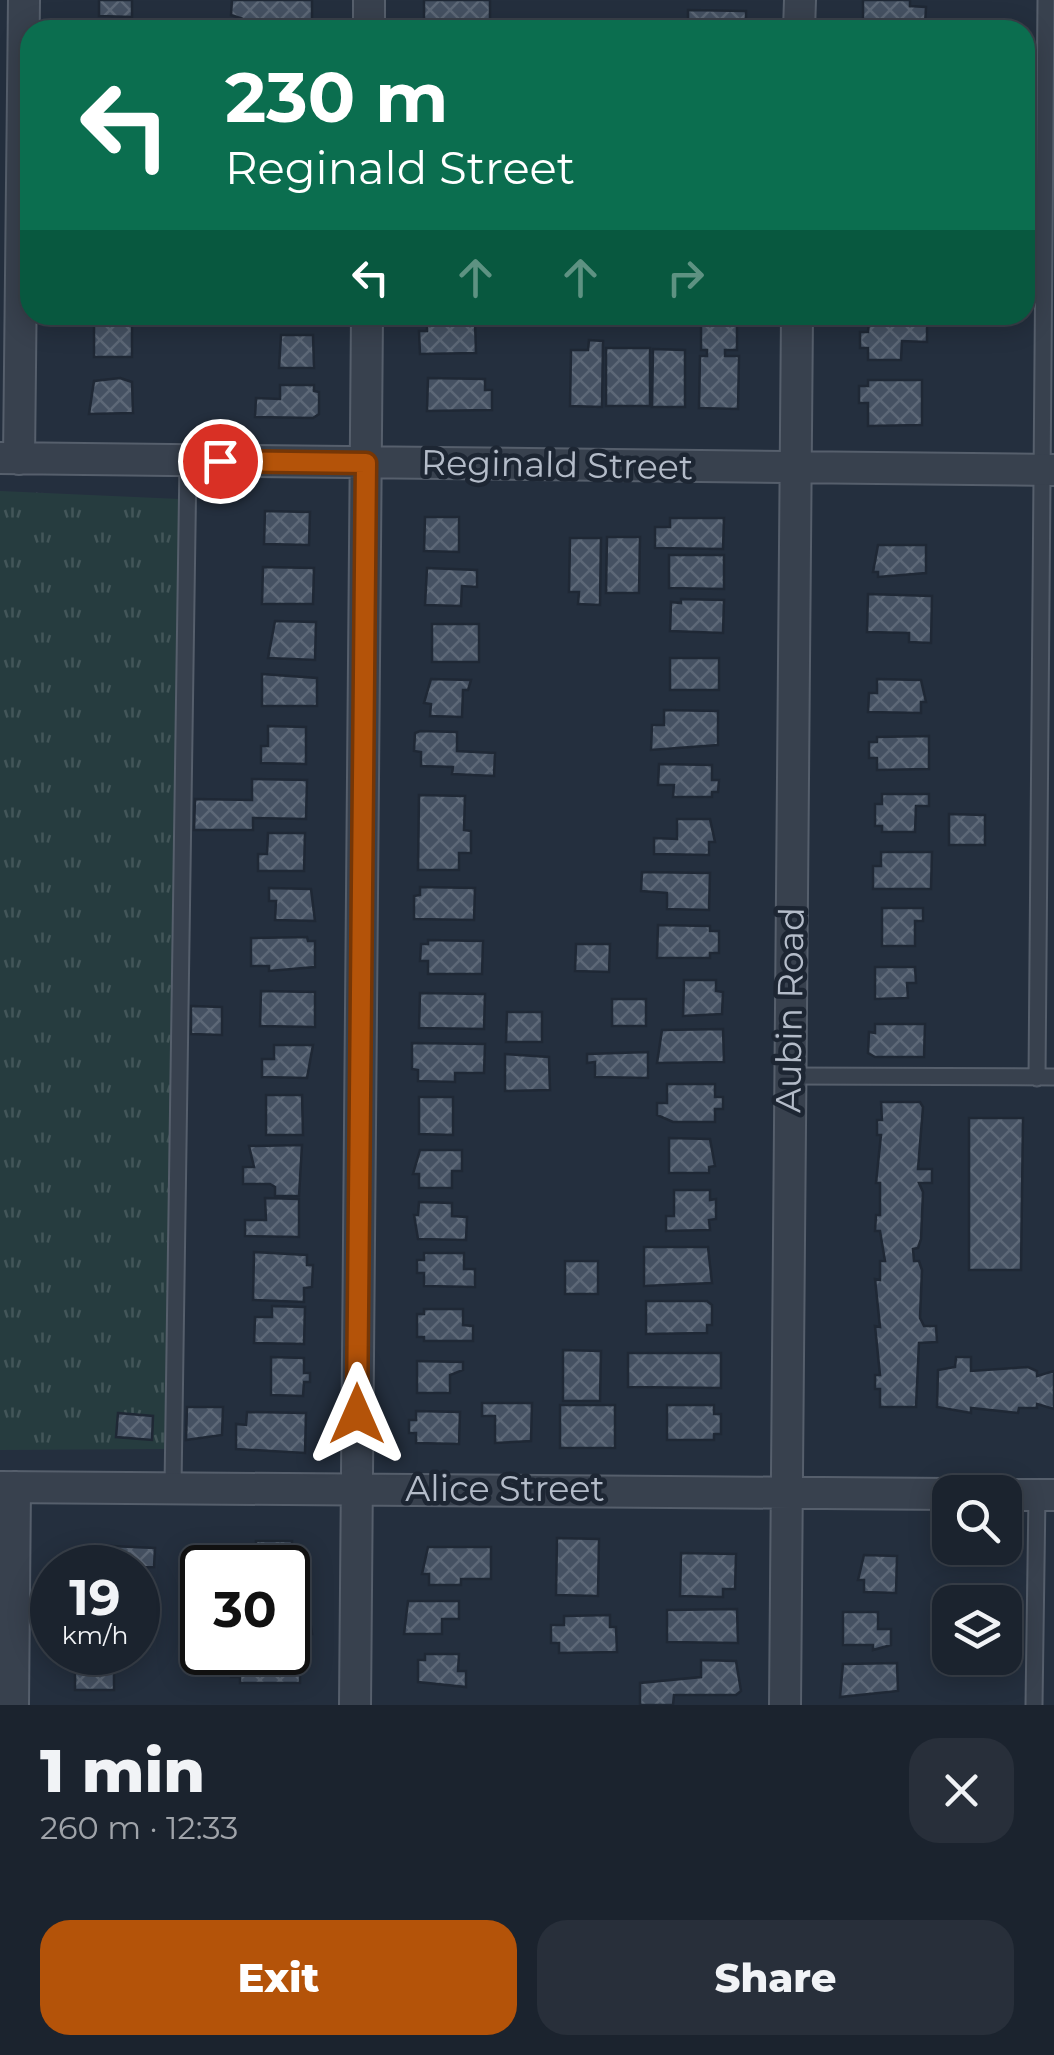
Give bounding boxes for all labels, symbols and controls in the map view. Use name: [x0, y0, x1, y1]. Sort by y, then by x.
text: 230 m: [225, 54, 449, 140]
icon: left: [60, 60, 190, 190]
text: Reginald Street: [225, 140, 575, 195]
icon: left: [343, 250, 398, 305]
icon: ahead: [448, 250, 503, 305]
icon: ahead: [553, 250, 608, 305]
icon: right: [658, 250, 713, 305]
pin: [178, 419, 263, 504]
icon: arrive: [193, 434, 248, 489]
street label: Reginald Street: [421, 441, 694, 488]
street label: Aubin Road: [766, 907, 813, 1113]
position arrow: [305, 1362, 409, 1466]
street label: Alice Street: [405, 1467, 605, 1510]
map controls: [932, 1475, 1022, 1675]
button: search: [932, 1475, 1022, 1565]
speed limit sign: 30: [180, 1545, 310, 1675]
text: 19: [69, 1567, 121, 1628]
button: layers: [932, 1585, 1022, 1675]
text: km/h: [62, 1620, 128, 1650]
text: 1 min: [40, 1734, 205, 1807]
button: close: [909, 1738, 1014, 1843]
text: 260 m · 12:33: [40, 1808, 238, 1847]
button: Exit: [40, 1920, 517, 2035]
button: Share: [537, 1920, 1014, 2035]

